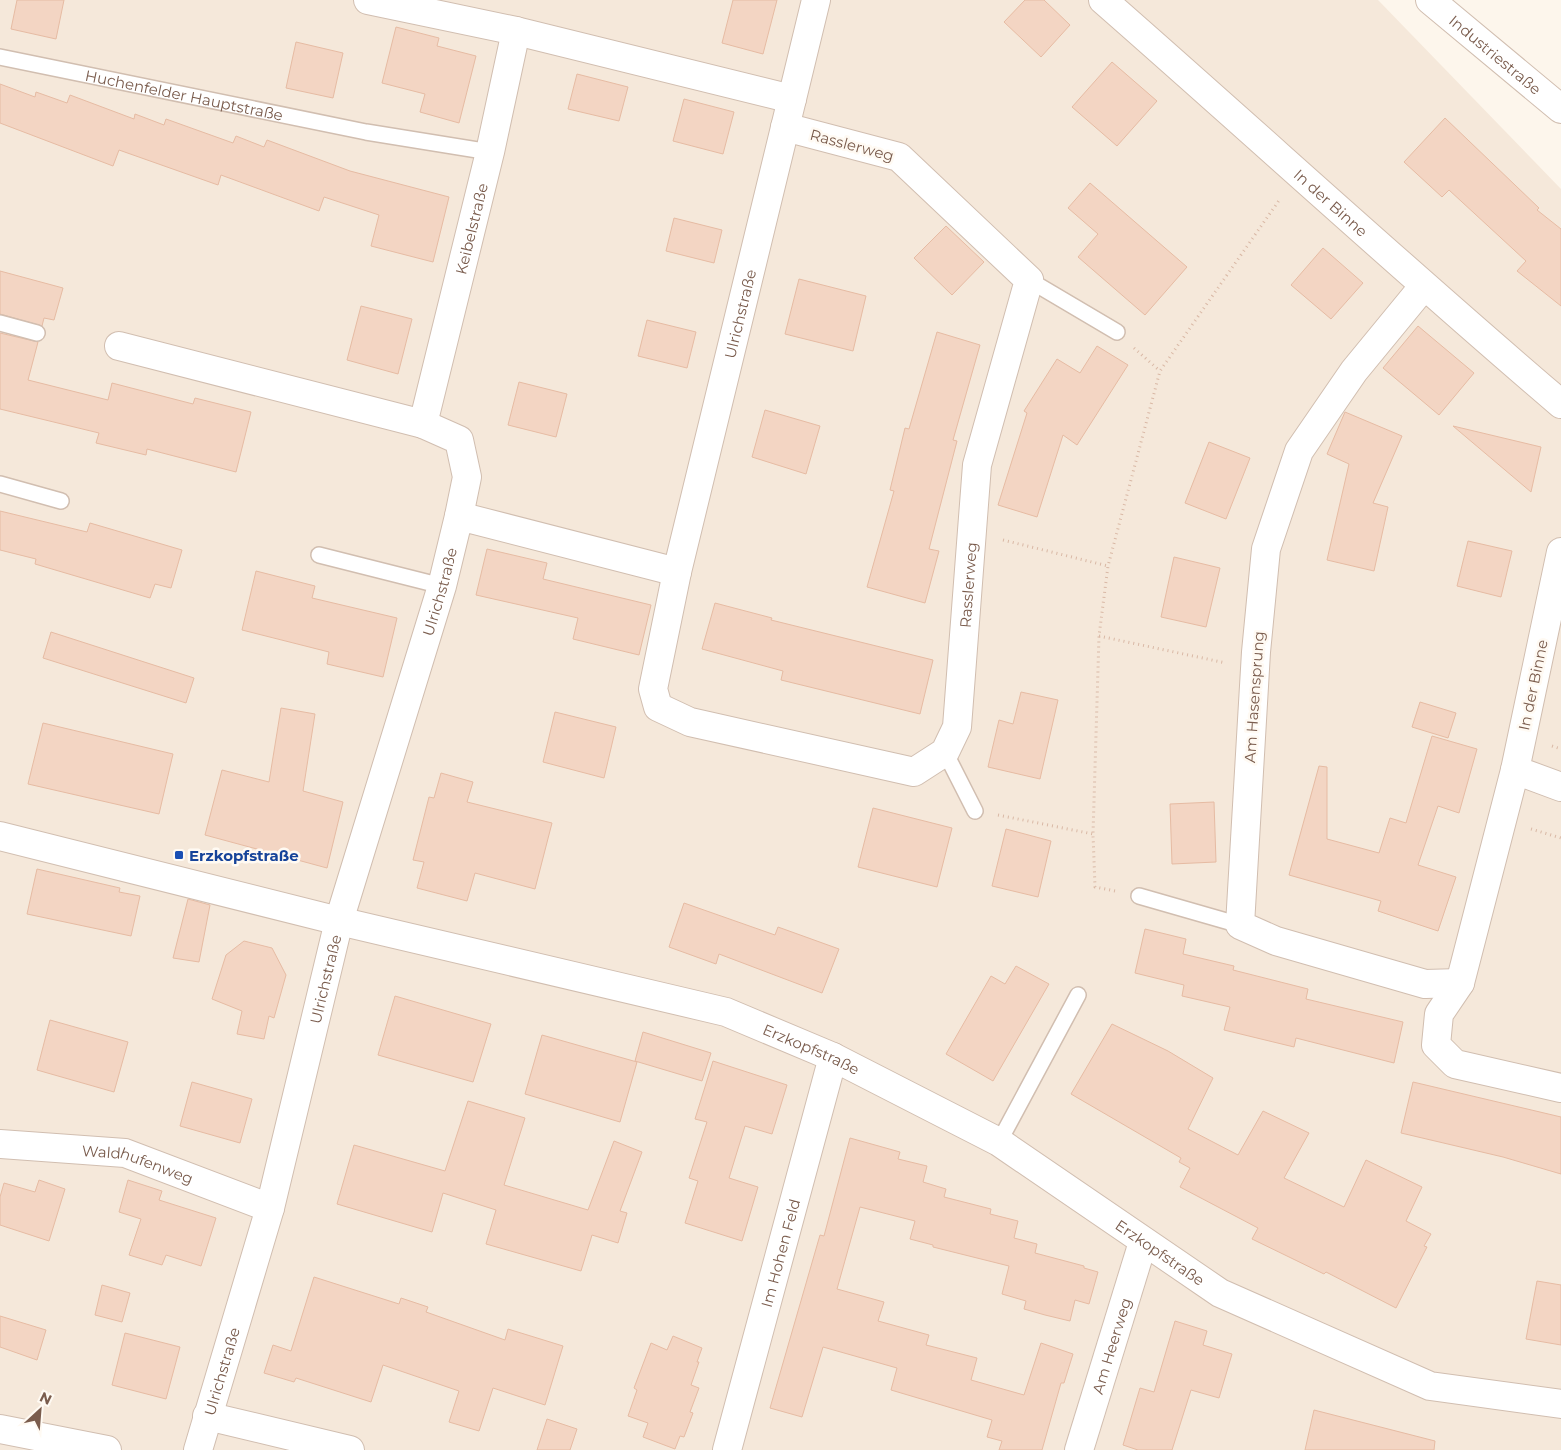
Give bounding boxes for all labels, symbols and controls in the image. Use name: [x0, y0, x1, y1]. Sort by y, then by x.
street label: Industriestraße: [1445, 11, 1545, 98]
street label: Huchenfelder Hauptstraße: [84, 65, 285, 124]
street label: Rasslerweg: [808, 125, 896, 165]
street label: In der Binne: [1290, 165, 1372, 240]
street label: Keibelstraße: [451, 181, 492, 276]
street label: Ulrichstraße: [720, 267, 760, 360]
street label: Rasslerweg: [955, 541, 981, 629]
street label: Ulrichstraße: [418, 545, 461, 638]
street label: Am Hasensprung: [1240, 630, 1268, 764]
street label: In der Binne: [1514, 638, 1552, 732]
place label: Erzkopfstraße: [189, 846, 299, 865]
marker: Erzkopfstraße: [173, 849, 185, 861]
street label: Ulrichstraße: [305, 932, 345, 1026]
street label: Erzkopfstraße: [760, 1019, 863, 1079]
street label: Waldhufenweg: [81, 1140, 196, 1188]
street label: Im Hohen Feld: [756, 1197, 804, 1309]
street label: Erzkopfstraße: [1112, 1215, 1209, 1289]
street label: Am Heerweg: [1087, 1295, 1135, 1396]
street label: Ulrichstraße: [199, 1325, 243, 1418]
north arrow: [15, 1385, 65, 1435]
text: N: [37, 1388, 55, 1409]

